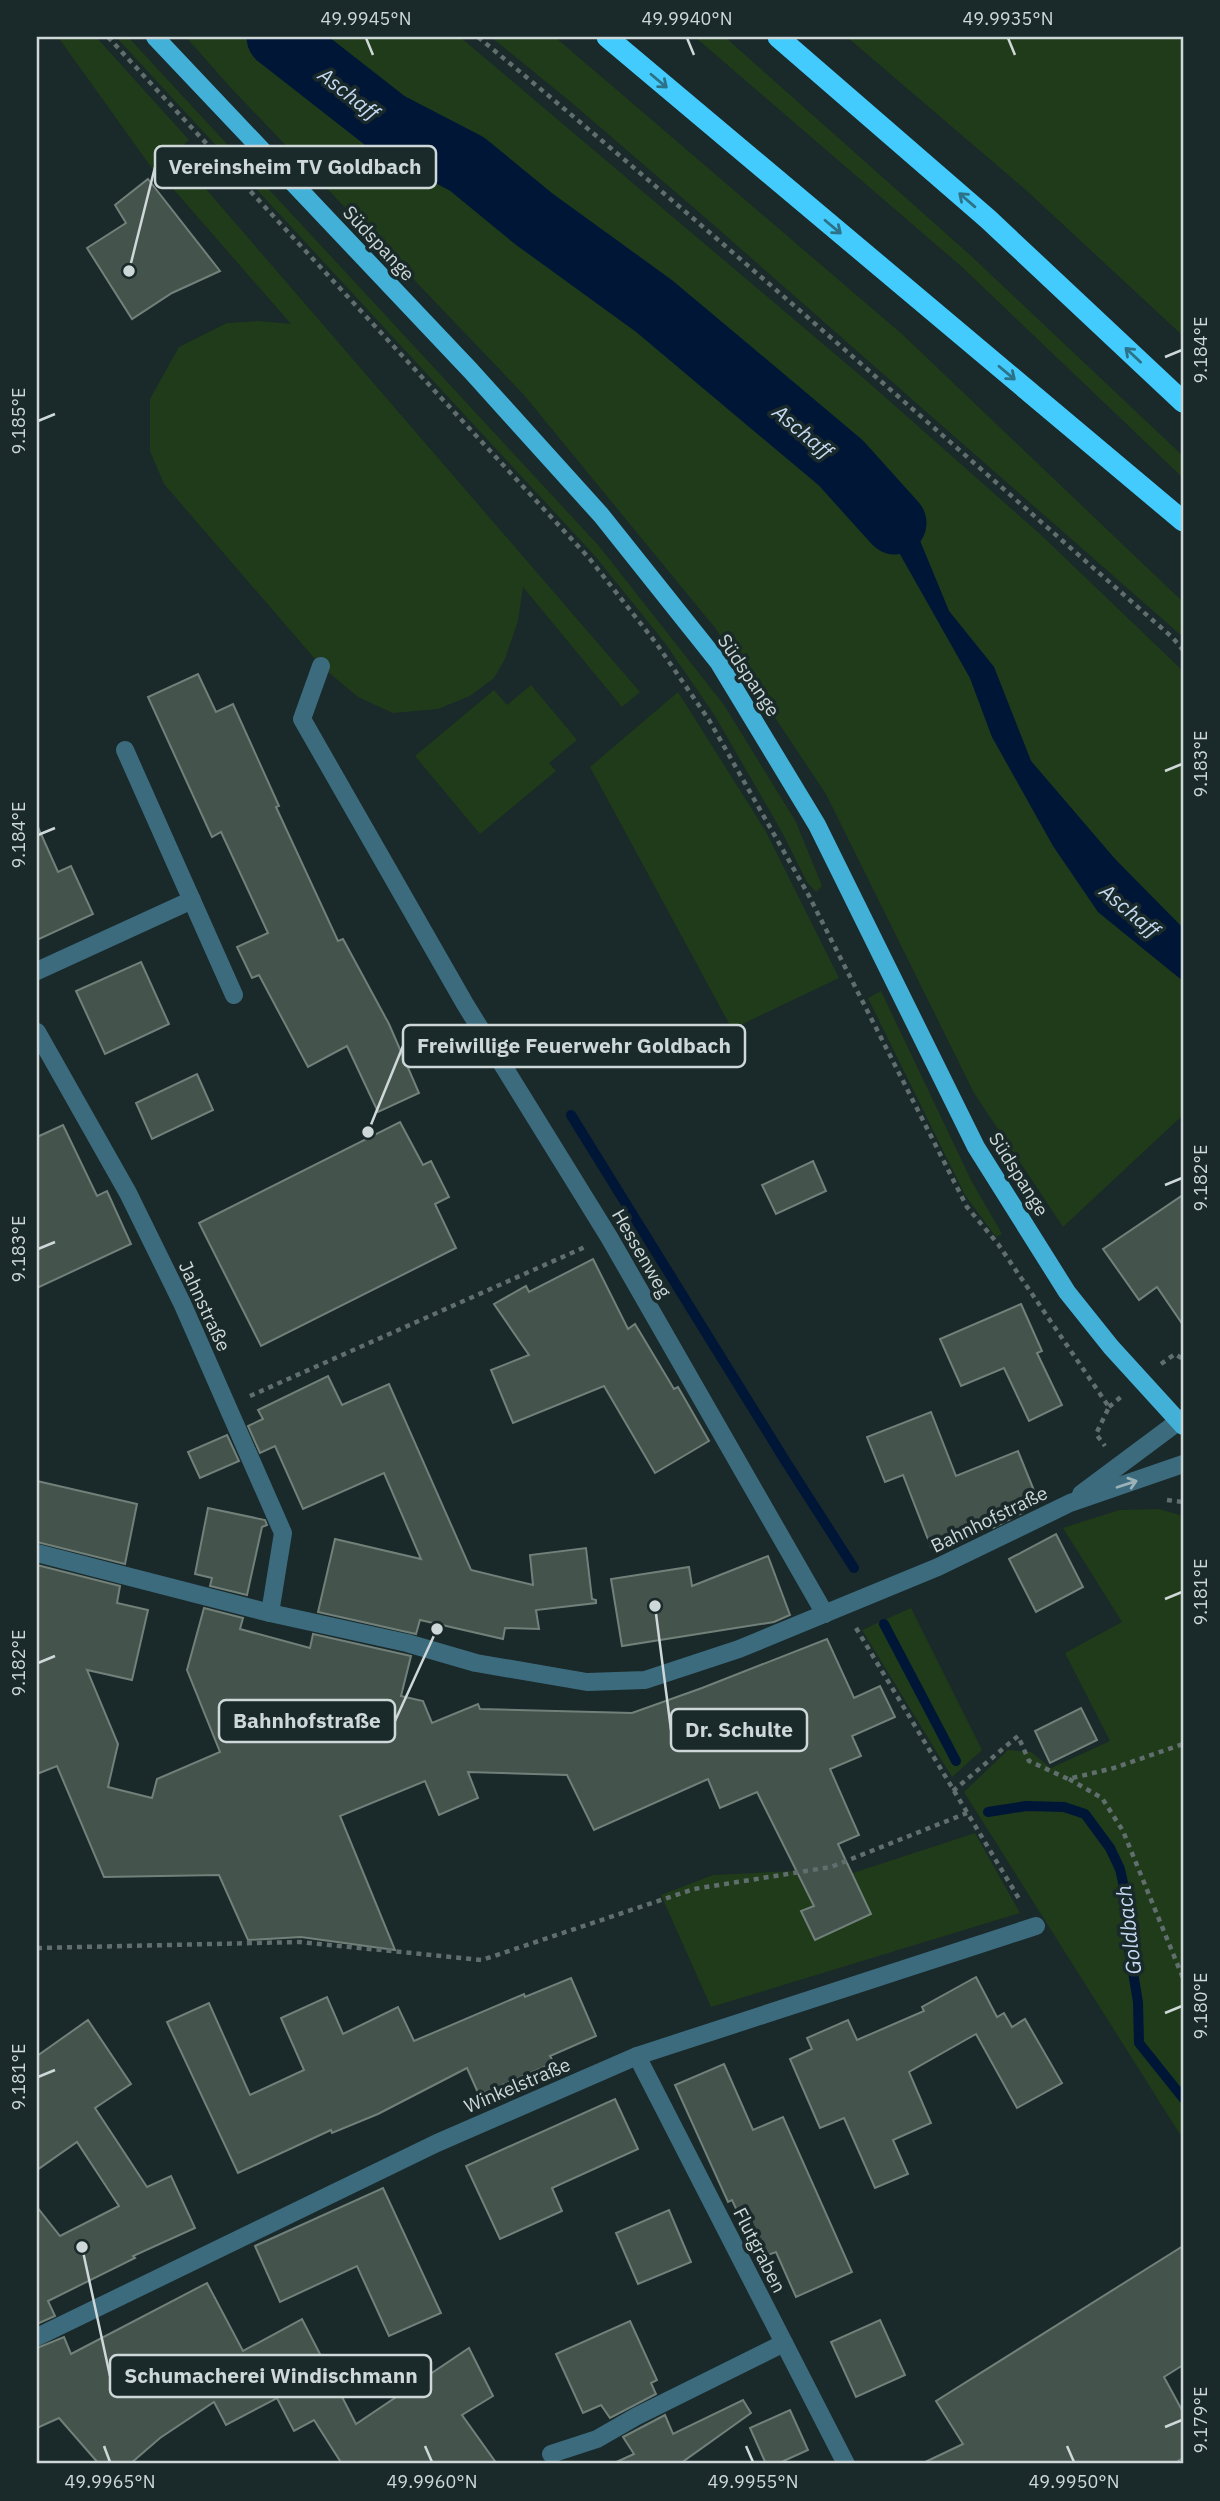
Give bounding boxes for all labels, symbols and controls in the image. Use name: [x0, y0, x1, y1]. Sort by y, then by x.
text: 49.9945°N: [321, 7, 411, 30]
text: 49.9940°N: [642, 7, 732, 30]
text: 49.9935°N: [963, 7, 1053, 30]
water label: Aschaff: [312, 60, 387, 127]
one-way arrow: [650, 72, 668, 88]
callout: Vereinsheim TV Goldbach: [155, 146, 436, 188]
text: Vereinsheim TV Goldbach: [168, 152, 422, 180]
one-way arrow: [958, 192, 976, 208]
street label: Südspange: [338, 200, 420, 286]
one-way arrow: [824, 219, 842, 235]
text: 9.184°E: [1189, 316, 1212, 384]
one-way arrow: [1124, 347, 1142, 363]
one-way arrow: [998, 365, 1016, 381]
text: 9.185°E: [7, 387, 30, 455]
water label: Aschaff: [766, 397, 841, 466]
street label: Südspange: [713, 629, 785, 721]
text: 9.183°E: [1189, 730, 1212, 798]
text: 9.184°E: [7, 801, 30, 869]
water label: Aschaff: [1093, 876, 1168, 945]
callout: Freiwillige Feuerwehr Goldbach: [403, 1025, 745, 1067]
text: Freiwillige Feuerwehr Goldbach: [417, 1031, 731, 1059]
street label: Südspange: [984, 1128, 1054, 1220]
text: 9.182°E: [1189, 1144, 1212, 1212]
street label: Hessenweg: [607, 1204, 677, 1302]
text: 9.183°E: [7, 1215, 30, 1283]
street label: Jahnstraße: [174, 1257, 236, 1355]
one-way arrow: [1116, 1477, 1138, 1490]
street label: Bahnhofstraße: [927, 1480, 1051, 1558]
text: 9.181°E: [1189, 1558, 1212, 1626]
text: 9.182°E: [7, 1629, 30, 1697]
callout: Bahnhofstraße: [219, 1700, 395, 1742]
text: Bahnhofstraße: [233, 1706, 381, 1734]
callout: Dr. Schulte: [671, 1709, 807, 1751]
text: Dr. Schulte: [685, 1715, 793, 1743]
water label: Goldbach: [1109, 1884, 1147, 1976]
text: 9.180°E: [1189, 1972, 1212, 2040]
text: 9.181°E: [7, 2043, 30, 2111]
street label: Winkelstraße: [460, 2052, 574, 2118]
street label: Flutgraben: [728, 2203, 792, 2297]
callout: Schumacherei Windischmann: [110, 2355, 431, 2397]
text: Schumacherei Windischmann: [124, 2361, 418, 2389]
text: 9.179°E: [1189, 2386, 1212, 2454]
text: 49.9965°N: [65, 2470, 155, 2493]
text: 49.9960°N: [387, 2470, 477, 2493]
text: 49.9955°N: [708, 2470, 798, 2493]
text: 49.9950°N: [1029, 2470, 1119, 2493]

